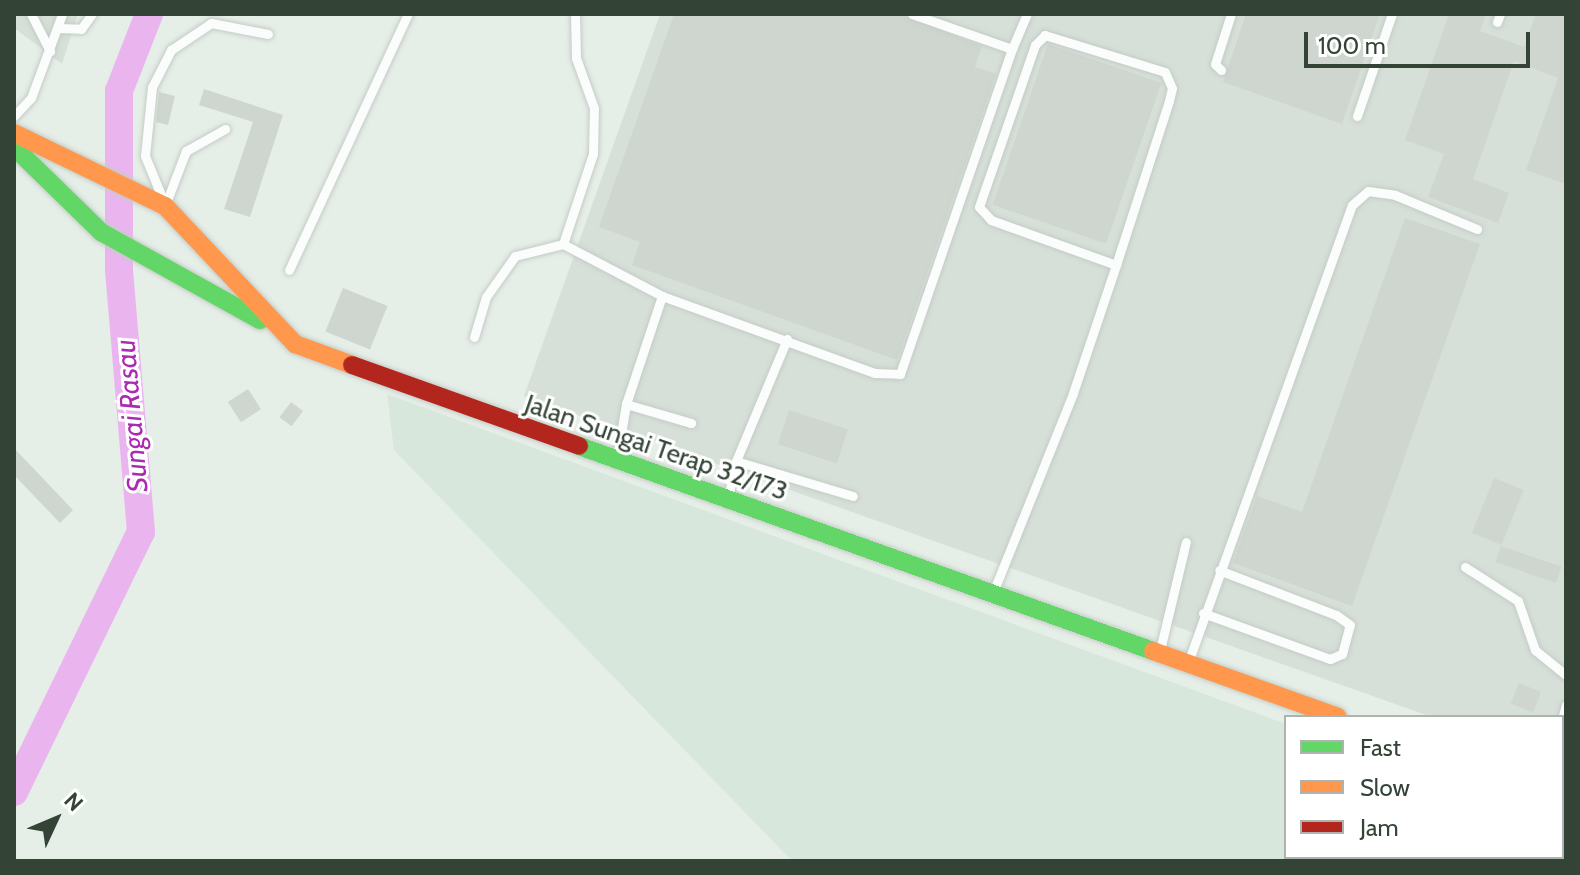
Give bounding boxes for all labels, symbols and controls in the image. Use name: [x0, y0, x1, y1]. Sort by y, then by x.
scale bar: [1308, 16, 1534, 66]
text: 100 m: [1318, 31, 1386, 60]
water label: Sungai Rasau: [108, 338, 154, 494]
street label: Jalan Sungai Terap 32/173: [521, 388, 791, 508]
legend: [1284, 715, 1564, 859]
text: Fast: [1360, 733, 1401, 762]
text: Slow: [1360, 773, 1410, 802]
north arrow: [16, 779, 96, 859]
text: N: [59, 787, 89, 817]
text: Jam: [1360, 813, 1398, 842]

